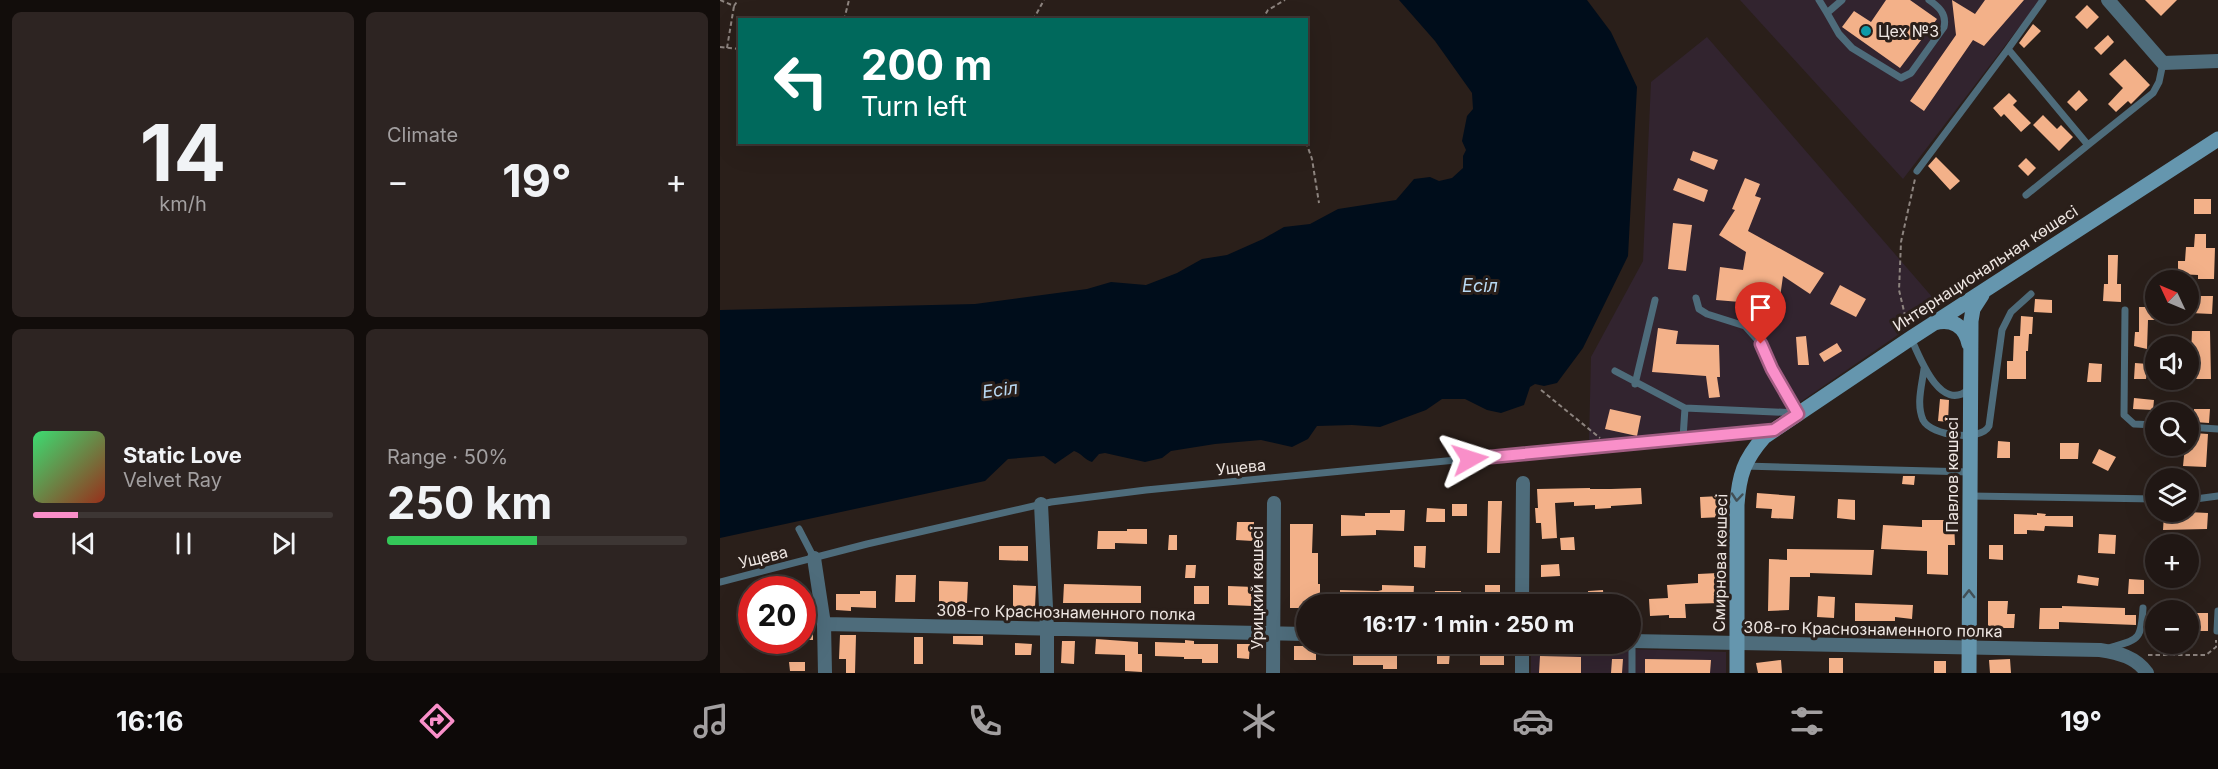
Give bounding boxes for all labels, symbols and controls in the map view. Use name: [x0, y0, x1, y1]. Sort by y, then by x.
place label: Цех №3: [1878, 21, 1939, 41]
marker: Цех №3: [1859, 24, 1873, 38]
text: 200 m: [861, 39, 992, 90]
icon: left: [762, 42, 840, 120]
text: Turn left: [861, 90, 967, 123]
text: 14: [140, 105, 226, 200]
text: Climate: [387, 123, 458, 147]
text: 19°: [502, 153, 572, 208]
text: −: [387, 161, 409, 201]
text: +: [665, 161, 687, 201]
text: km/h: [159, 192, 207, 216]
street label: Интернациональная көшесі: [1889, 201, 2081, 335]
north arrow: [2145, 270, 2199, 324]
map controls: [2145, 270, 2199, 654]
water label: Есіл: [1462, 275, 1498, 296]
pin: [1735, 282, 1786, 344]
icon: arrive: [1744, 291, 1777, 324]
button: sound: [2145, 336, 2199, 390]
water label: Есіл: [981, 377, 1019, 402]
button: search: [2145, 402, 2199, 456]
street label: Павлов көшесі: [1942, 417, 1962, 533]
position arrow: [1438, 427, 1502, 491]
text: Static Love: [123, 442, 242, 468]
text: Range · 50%: [387, 445, 508, 469]
street label: Ущева: [1215, 454, 1267, 480]
text: Velvet Ray: [123, 468, 222, 492]
button: layers: [2145, 468, 2199, 522]
text: 250 km: [387, 475, 552, 530]
one-way arrow: [1731, 493, 1744, 502]
street label: Смирнова көшесі: [1709, 494, 1731, 632]
street label: Урицкий көшесі: [1247, 526, 1267, 650]
icon: previous: [67, 527, 100, 560]
icon: pause: [167, 527, 200, 560]
icon: next: [267, 527, 300, 560]
button: +: [2145, 534, 2199, 588]
street label: Ущева: [736, 541, 790, 573]
speed limit sign: 20: [738, 576, 816, 654]
one-way arrow: [1963, 589, 1975, 598]
street label: 308-го Краснознаменного полка: [936, 600, 1196, 624]
button: −: [2145, 600, 2199, 654]
text: 16:17 · 1 min · 250 m: [1363, 611, 1574, 637]
street label: 308-го Краснознаменного полка: [1743, 617, 2003, 641]
icon: directions: [416, 700, 458, 742]
icon: music: [690, 700, 732, 742]
icon: phone: [964, 700, 1006, 742]
icon: climate: [1238, 700, 1280, 742]
icon: car: [1512, 700, 1554, 742]
icon: filters: [1786, 700, 1828, 742]
text: 16:16: [116, 705, 183, 738]
text: 19°: [2060, 705, 2102, 738]

